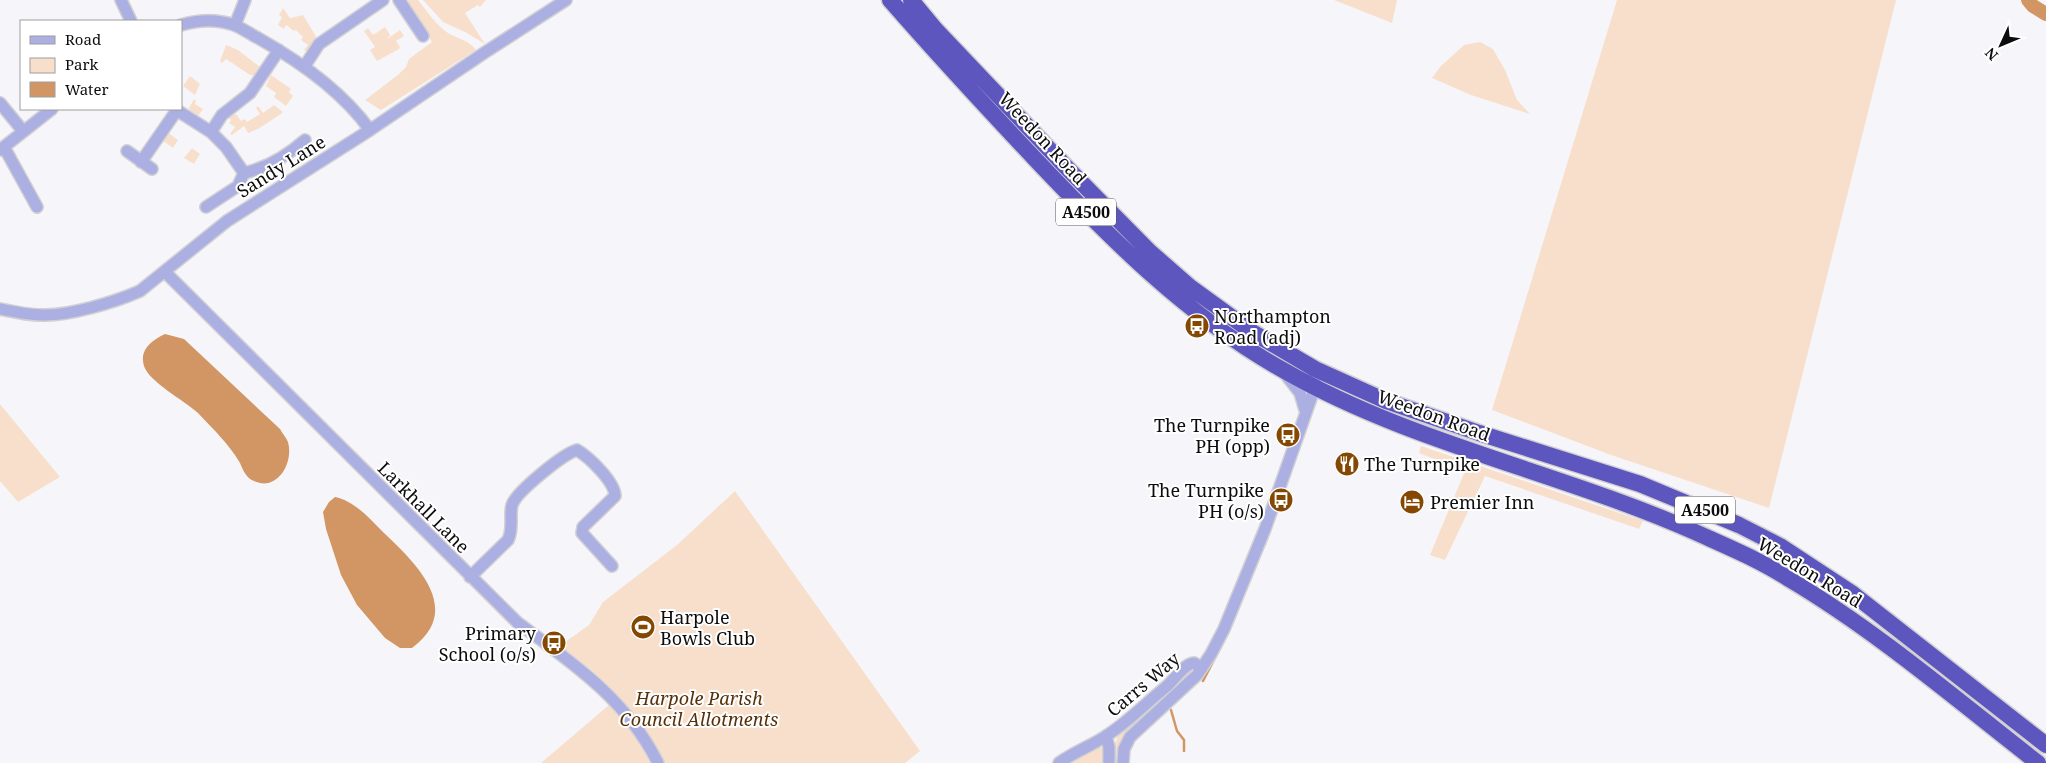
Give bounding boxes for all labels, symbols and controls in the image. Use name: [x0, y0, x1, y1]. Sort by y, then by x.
legend: [20, 20, 182, 110]
north arrow: [1976, 20, 2026, 70]
text: Road: [65, 29, 101, 49]
text: N: [1981, 44, 2002, 65]
text: Park: [65, 54, 99, 74]
text: Water: [65, 79, 108, 99]
street label: Weedon Road: [994, 87, 1092, 189]
street label: Sandy Lane: [232, 129, 330, 203]
road number: A4500: [1056, 198, 1116, 226]
place label: Northampton Road (adj): [1214, 304, 1331, 349]
bus stop icon: Northampton Road (adj): [1184, 313, 1210, 339]
street label: Weedon Road: [1374, 384, 1494, 446]
place label: The Turnpike PH (opp): [1154, 413, 1270, 458]
bus stop icon: The Turnpike PH (opp): [1275, 422, 1301, 448]
restaurant icon: The Turnpike: [1334, 451, 1360, 477]
place label: The Turnpike: [1364, 452, 1480, 476]
street label: Larkhall Lane: [373, 456, 475, 558]
place label: The Turnpike PH (o/s): [1148, 478, 1264, 523]
bus stop icon: The Turnpike PH (o/s): [1268, 487, 1294, 513]
hotel icon: Premier Inn: [1399, 489, 1425, 515]
place label: Premier Inn: [1430, 490, 1535, 514]
road number: A4500: [1675, 496, 1735, 524]
street label: Weedon Road: [1753, 531, 1867, 613]
place label: Harpole Bowls Club: [660, 605, 755, 650]
sports icon: Harpole Bowls Club: [630, 614, 656, 640]
place label: Primary School (o/s): [439, 621, 537, 666]
bus stop icon: Primary School (o/s): [541, 630, 567, 656]
street label: Carrs Way: [1101, 646, 1185, 722]
park label: Harpole Parish Council Allotments: [620, 686, 778, 731]

